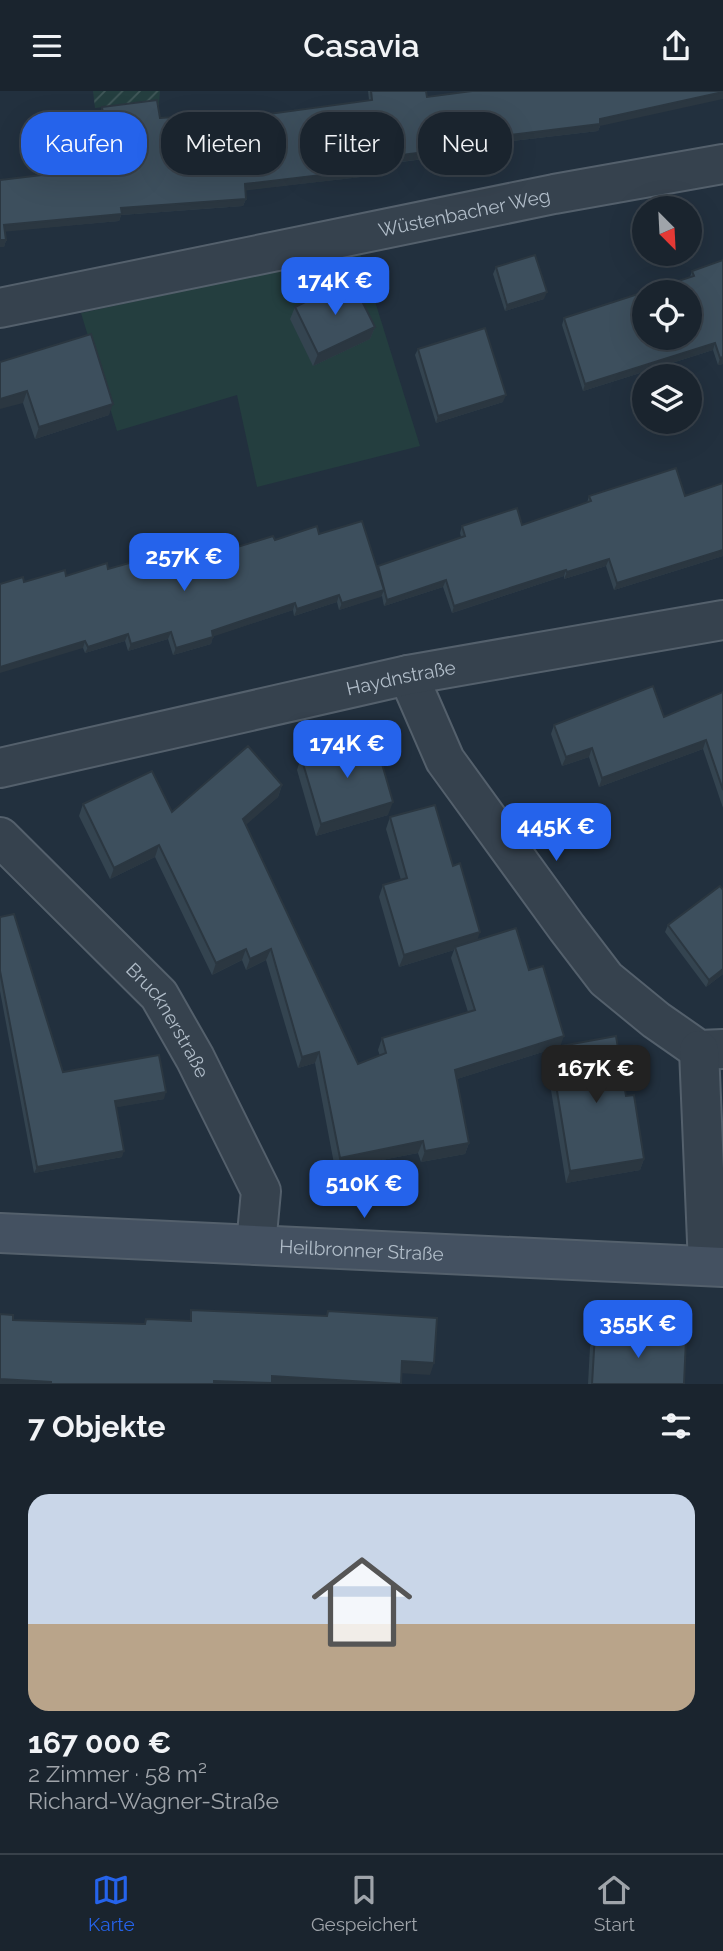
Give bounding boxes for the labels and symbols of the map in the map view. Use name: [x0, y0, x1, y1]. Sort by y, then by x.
street label: Wüstenbacher Weg: [376, 184, 552, 241]
north arrow: [632, 196, 702, 266]
pin: 174K €: [278, 257, 392, 317]
pin: 257K €: [127, 533, 241, 593]
street label: Haydnstraße: [344, 656, 457, 700]
pin: 174K €: [290, 721, 404, 780]
pin: 445K €: [499, 803, 613, 863]
street label: Brucknerstraße: [122, 958, 214, 1081]
pin: 167K €: [539, 1045, 653, 1105]
pin: 510K €: [307, 1161, 421, 1220]
street label: Heilbronner Straße: [279, 1235, 444, 1265]
pin: 355K €: [581, 1301, 695, 1360]

